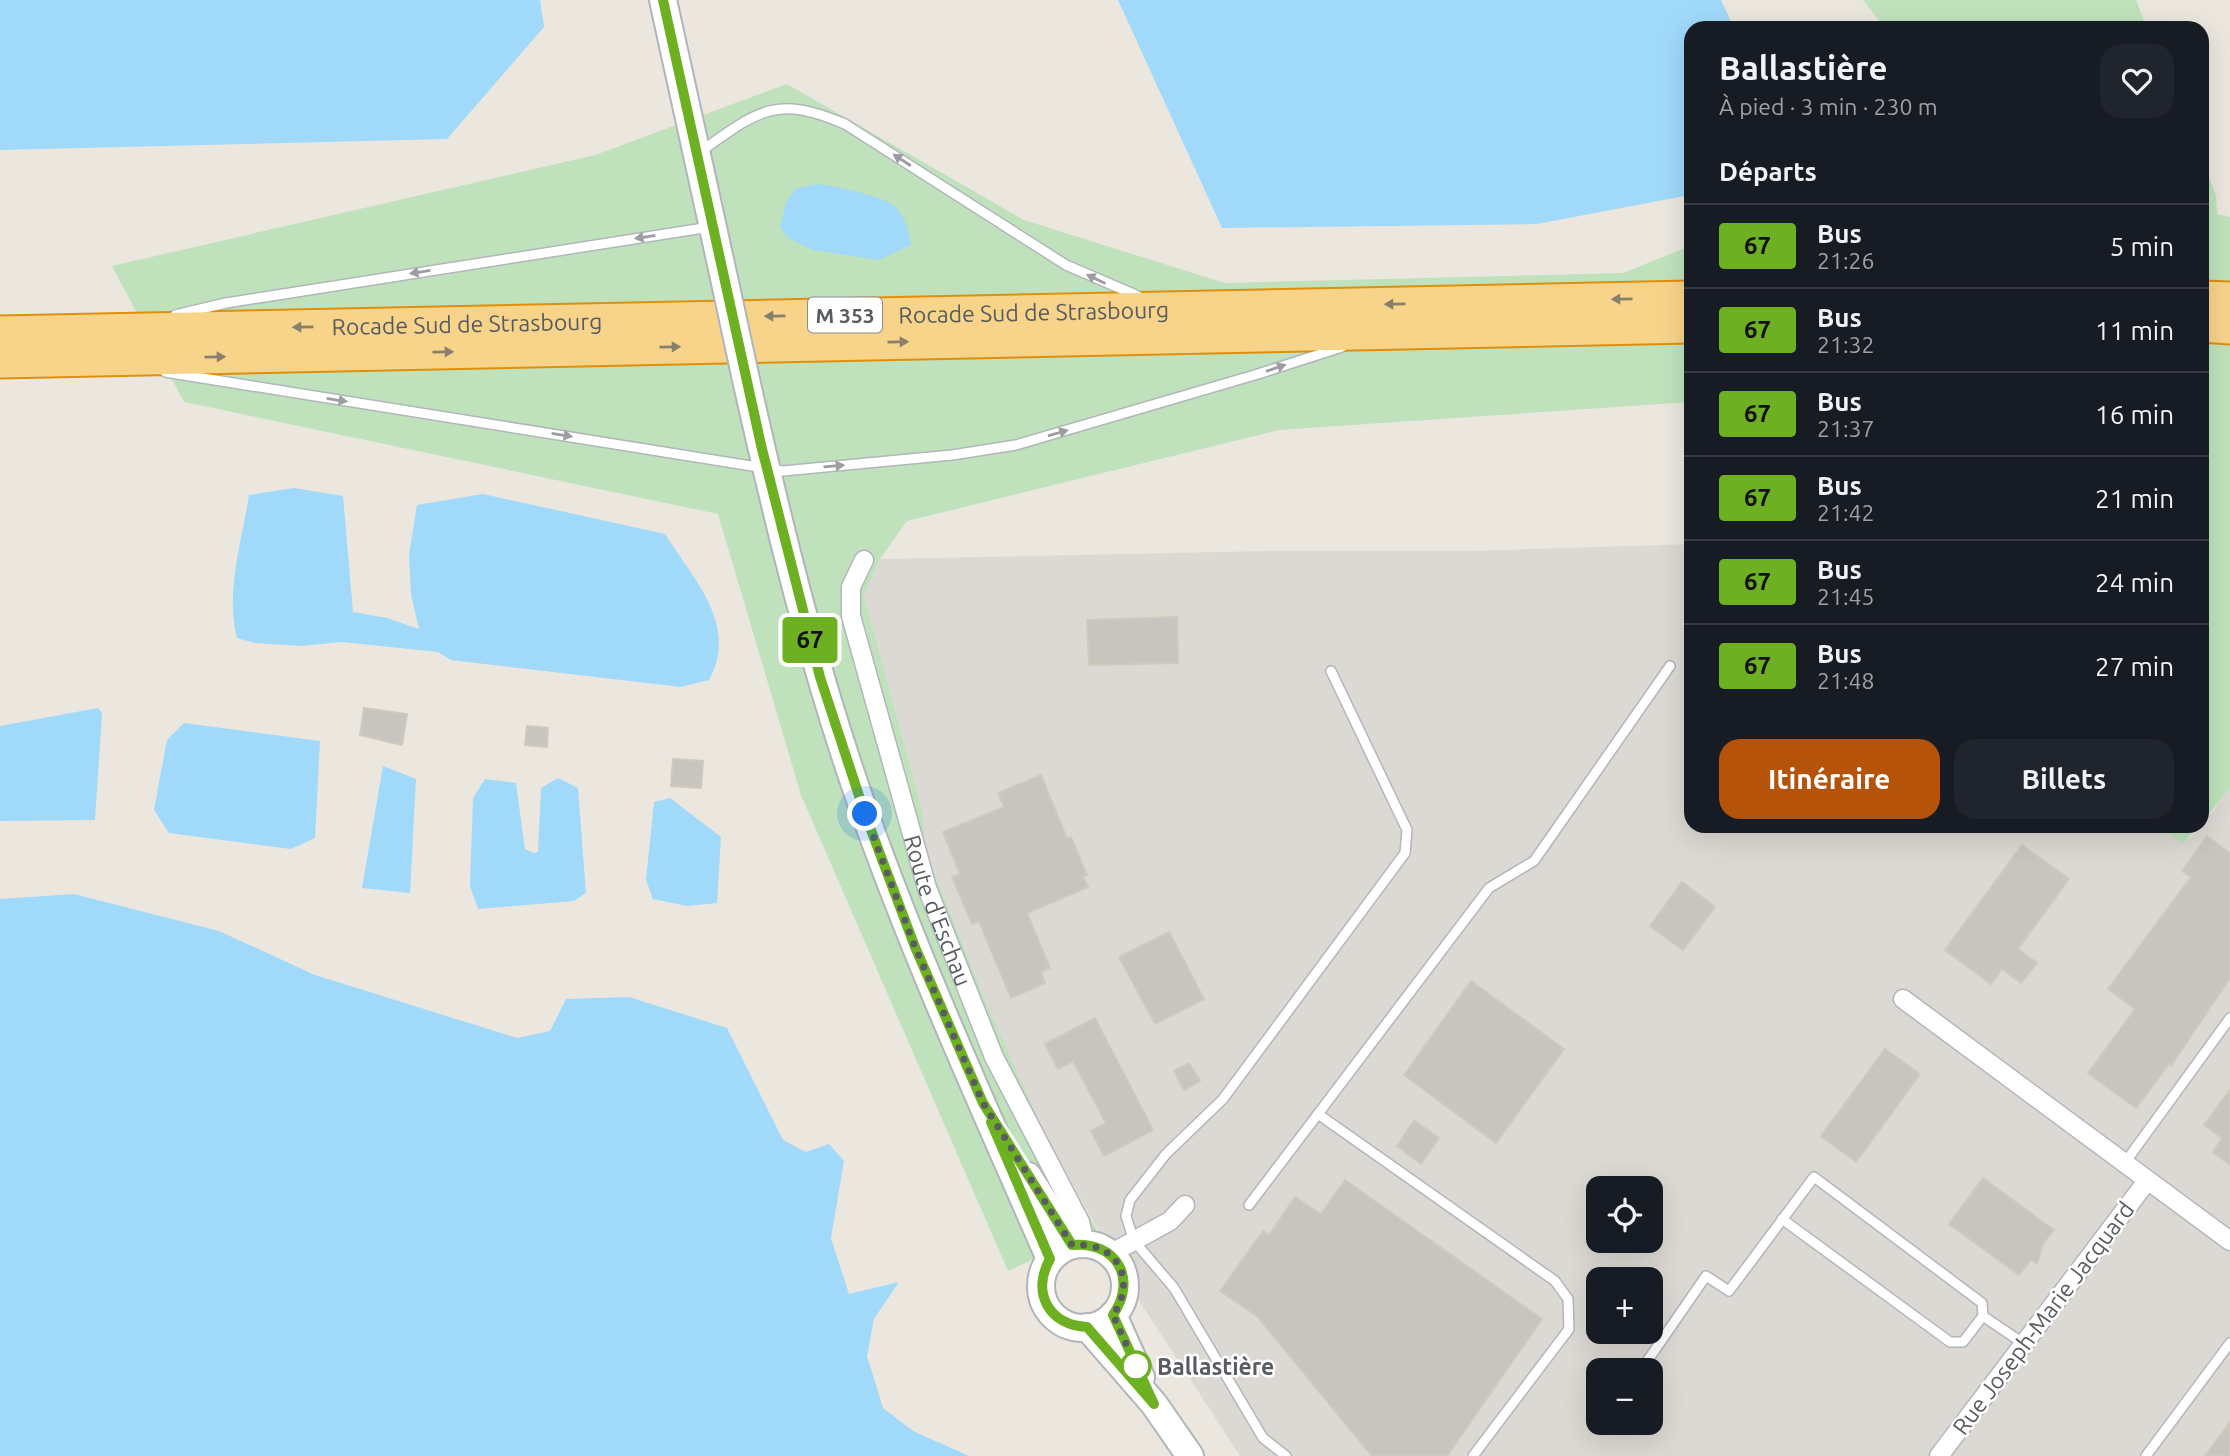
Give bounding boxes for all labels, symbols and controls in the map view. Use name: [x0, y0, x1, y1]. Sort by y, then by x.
button: heart: [2100, 44, 2174, 118]
text: Ballastière: [1719, 49, 1887, 86]
text: À pied · 3 min · 230 m: [1719, 94, 1938, 119]
one-way arrow: [892, 154, 912, 167]
text: Départs: [1719, 157, 1817, 186]
text: Bus: [1817, 219, 1862, 248]
one-way arrow: [633, 232, 655, 243]
text: 67: [1744, 232, 1771, 259]
text: 5 min: [2110, 232, 2174, 261]
text: 21:26: [1817, 248, 1875, 273]
one-way arrow: [409, 267, 431, 278]
one-way arrow: [1086, 274, 1106, 285]
one-way arrow: [1611, 293, 1633, 305]
street label: Rocade Sud de Strasbourg: [898, 296, 1169, 327]
road number: M 353: [808, 298, 882, 332]
one-way arrow: [1384, 298, 1406, 310]
text: Bus: [1817, 303, 1862, 332]
street label: Rocade Sud de Strasbourg: [331, 308, 602, 339]
one-way arrow: [764, 311, 786, 322]
text: 67: [1744, 316, 1771, 343]
text: 11 min: [2095, 316, 2174, 345]
one-way arrow: [292, 321, 314, 332]
text: 21:32: [1817, 332, 1875, 357]
one-way arrow: [887, 336, 909, 348]
one-way arrow: [659, 341, 681, 352]
one-way arrow: [432, 346, 454, 357]
one-way arrow: [204, 351, 226, 362]
one-way arrow: [1266, 362, 1287, 373]
text: Bus: [1817, 387, 1862, 416]
one-way arrow: [326, 395, 348, 406]
text: 67: [1744, 400, 1771, 427]
text: 16 min: [2095, 400, 2174, 429]
text: 21:37: [1817, 416, 1875, 441]
one-way arrow: [1048, 427, 1070, 438]
one-way arrow: [551, 430, 573, 441]
one-way arrow: [823, 460, 845, 471]
text: Bus: [1817, 471, 1862, 500]
text: 67: [1744, 484, 1771, 511]
text: 21 min: [2095, 484, 2174, 513]
text: 21:42: [1817, 500, 1875, 525]
text: Bus: [1817, 555, 1862, 584]
text: 67: [1744, 568, 1771, 595]
text: 24 min: [2095, 568, 2174, 597]
text: 21:45: [1817, 584, 1875, 609]
line badge: 67: [778, 617, 842, 663]
text: 67: [796, 626, 824, 653]
text: Bus: [1817, 639, 1862, 668]
text: 67: [1744, 652, 1771, 679]
text: 27 min: [2095, 652, 2174, 681]
text: 21:48: [1817, 668, 1875, 693]
button: Itinéraire: [1719, 739, 1940, 819]
button: Billets: [1954, 739, 2174, 819]
your location: [847, 796, 882, 831]
street label: Route d'Eschau: [900, 832, 977, 989]
map controls: [1586, 1176, 1663, 1435]
button: locate: [1586, 1176, 1663, 1253]
street label: Rue Joseph-Marie Jacquard: [1947, 1197, 2139, 1439]
button: +: [1586, 1267, 1663, 1344]
marker: Ballastière: [1121, 1351, 1151, 1381]
place label: Ballastière: [1157, 1354, 1274, 1379]
button: −: [1586, 1358, 1663, 1435]

